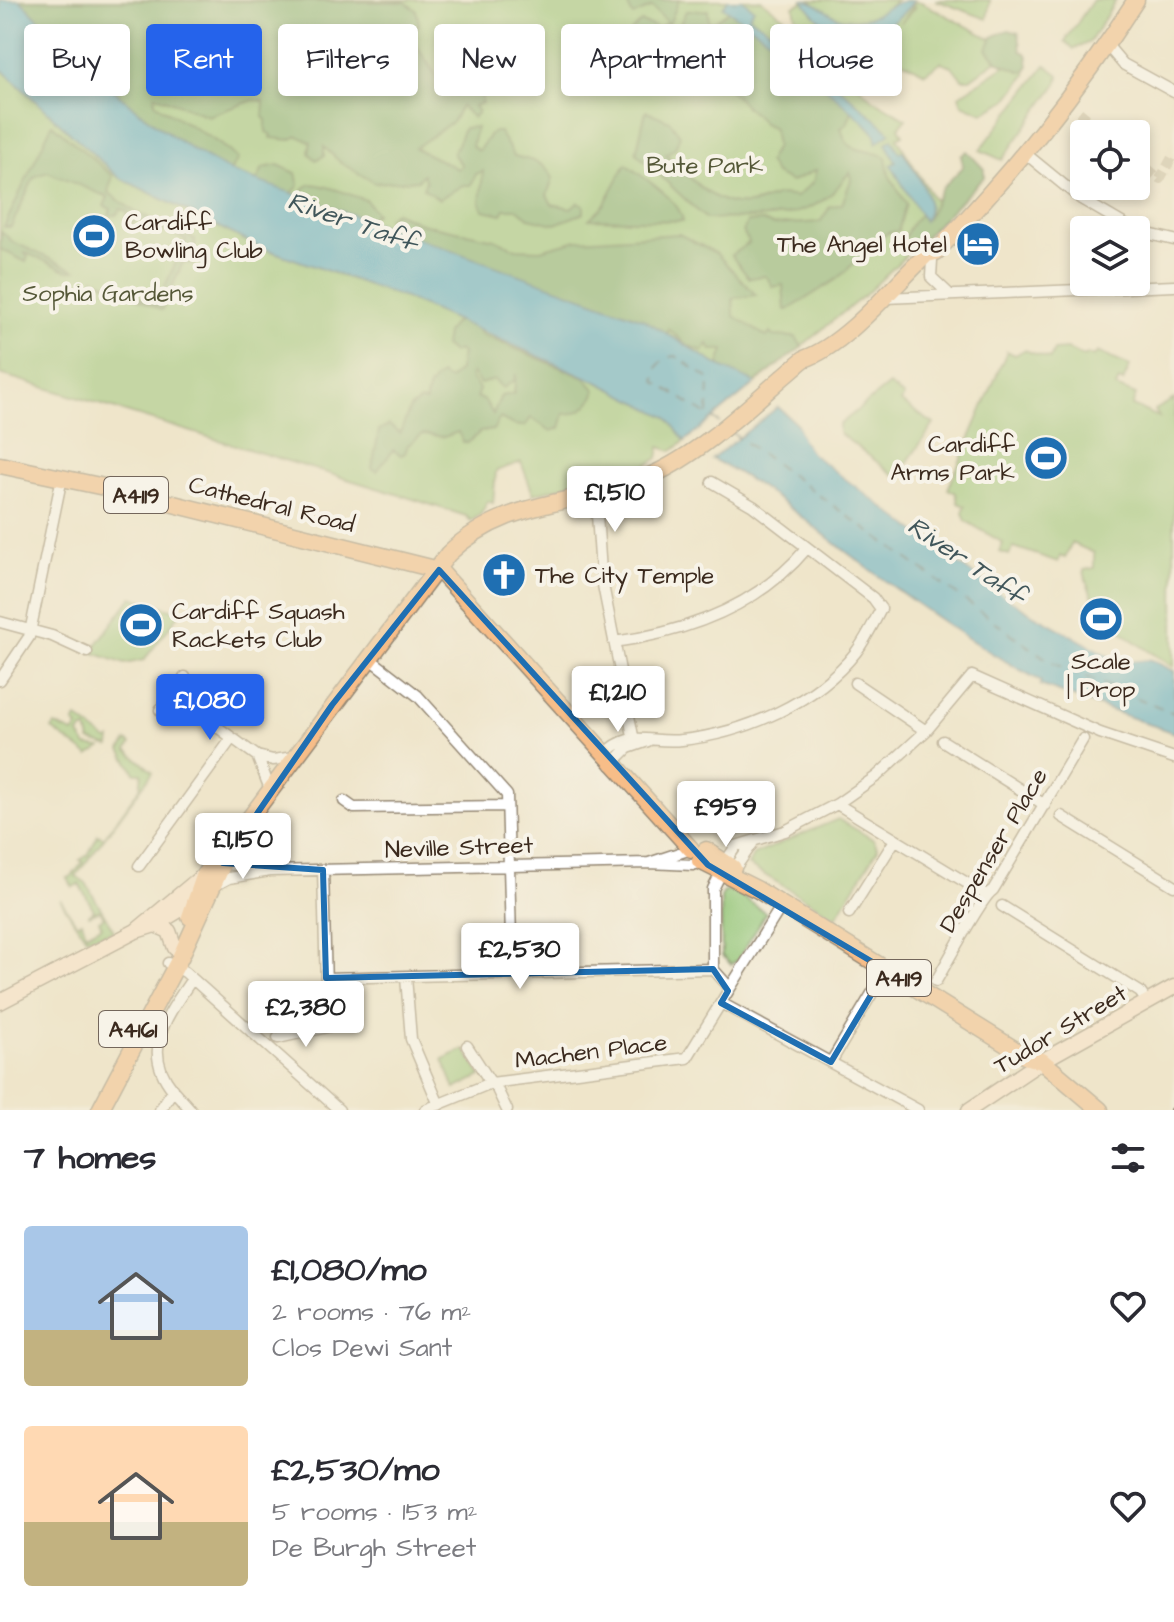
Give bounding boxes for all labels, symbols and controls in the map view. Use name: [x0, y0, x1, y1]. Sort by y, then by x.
chip: Buy: [24, 24, 130, 96]
chip: Rent: [146, 24, 262, 96]
chip: Filters: [278, 24, 418, 96]
chip: New: [434, 24, 545, 96]
chip: Apartment: [561, 24, 754, 96]
chip: House: [770, 24, 902, 96]
map controls: [1070, 120, 1150, 296]
button: locate: [1070, 120, 1150, 200]
park label: Bute Park: [646, 149, 764, 183]
water label: River Taff: [283, 183, 425, 262]
place label: Cardiff Bowling Club: [125, 206, 263, 269]
sports icon: Cardiff Bowling Club: [70, 212, 118, 260]
button: layers: [1070, 216, 1150, 296]
hotel icon: The Angel Hotel: [954, 220, 1002, 268]
place label: The Angel Hotel: [777, 228, 947, 263]
park label: Sophia Gardens: [22, 277, 194, 311]
place label: Cardiff Arms Park: [891, 428, 1016, 490]
sports icon: Cardiff Arms Park: [1022, 434, 1070, 482]
pin: £1,510: [550, 466, 680, 534]
street label: Cathedral Road: [185, 468, 358, 542]
text: £1,510: [585, 474, 645, 510]
road number: A4119: [104, 477, 168, 513]
water label: River Taff: [900, 508, 1035, 615]
church icon: The City Temple: [480, 551, 528, 599]
place label: The City Temple: [535, 559, 714, 594]
place label: Cardiff Squash Rackets Club: [172, 595, 345, 657]
sports icon: Scale | Drop: [1077, 595, 1125, 643]
sports icon: Cardiff Squash Rackets Club: [117, 601, 165, 649]
place label: Scale | Drop: [1067, 645, 1135, 707]
pin: £1,210: [553, 666, 683, 734]
pin: £1,080: [145, 674, 275, 742]
text: £1,210: [590, 674, 646, 710]
text: £1,080: [174, 682, 246, 718]
street label: Despenser Place: [931, 762, 1056, 939]
pin: £959: [679, 781, 773, 849]
text: £959: [695, 789, 757, 825]
pin: £1,150: [178, 813, 308, 881]
text: £1,150: [213, 821, 273, 857]
street label: Neville Street: [384, 828, 534, 868]
pin: £2,530: [455, 923, 585, 991]
text: £2,530: [479, 931, 561, 967]
road number: A4119: [867, 960, 931, 996]
street label: Tudor Street: [988, 977, 1134, 1083]
pin: £2,380: [241, 981, 371, 1049]
text: £2,380: [266, 989, 346, 1025]
road number: A4161: [99, 1011, 167, 1047]
street label: Machen Place: [513, 1026, 669, 1078]
text: 7 homes: [24, 1134, 156, 1182]
icon: filters: [1106, 1136, 1150, 1180]
text: £1,080/mo: [272, 1246, 427, 1294]
icon: home: [88, 1258, 184, 1354]
icon: heart: [1106, 1284, 1150, 1328]
text: 2 rooms · 76 m²: [272, 1294, 471, 1330]
text: Clos Dewi Sant: [272, 1330, 452, 1366]
text: £2,530/mo: [272, 1446, 440, 1494]
icon: home: [88, 1458, 184, 1554]
icon: heart: [1106, 1484, 1150, 1528]
text: 5 rooms · 153 m²: [272, 1494, 478, 1530]
text: De Burgh Street: [272, 1530, 476, 1566]

